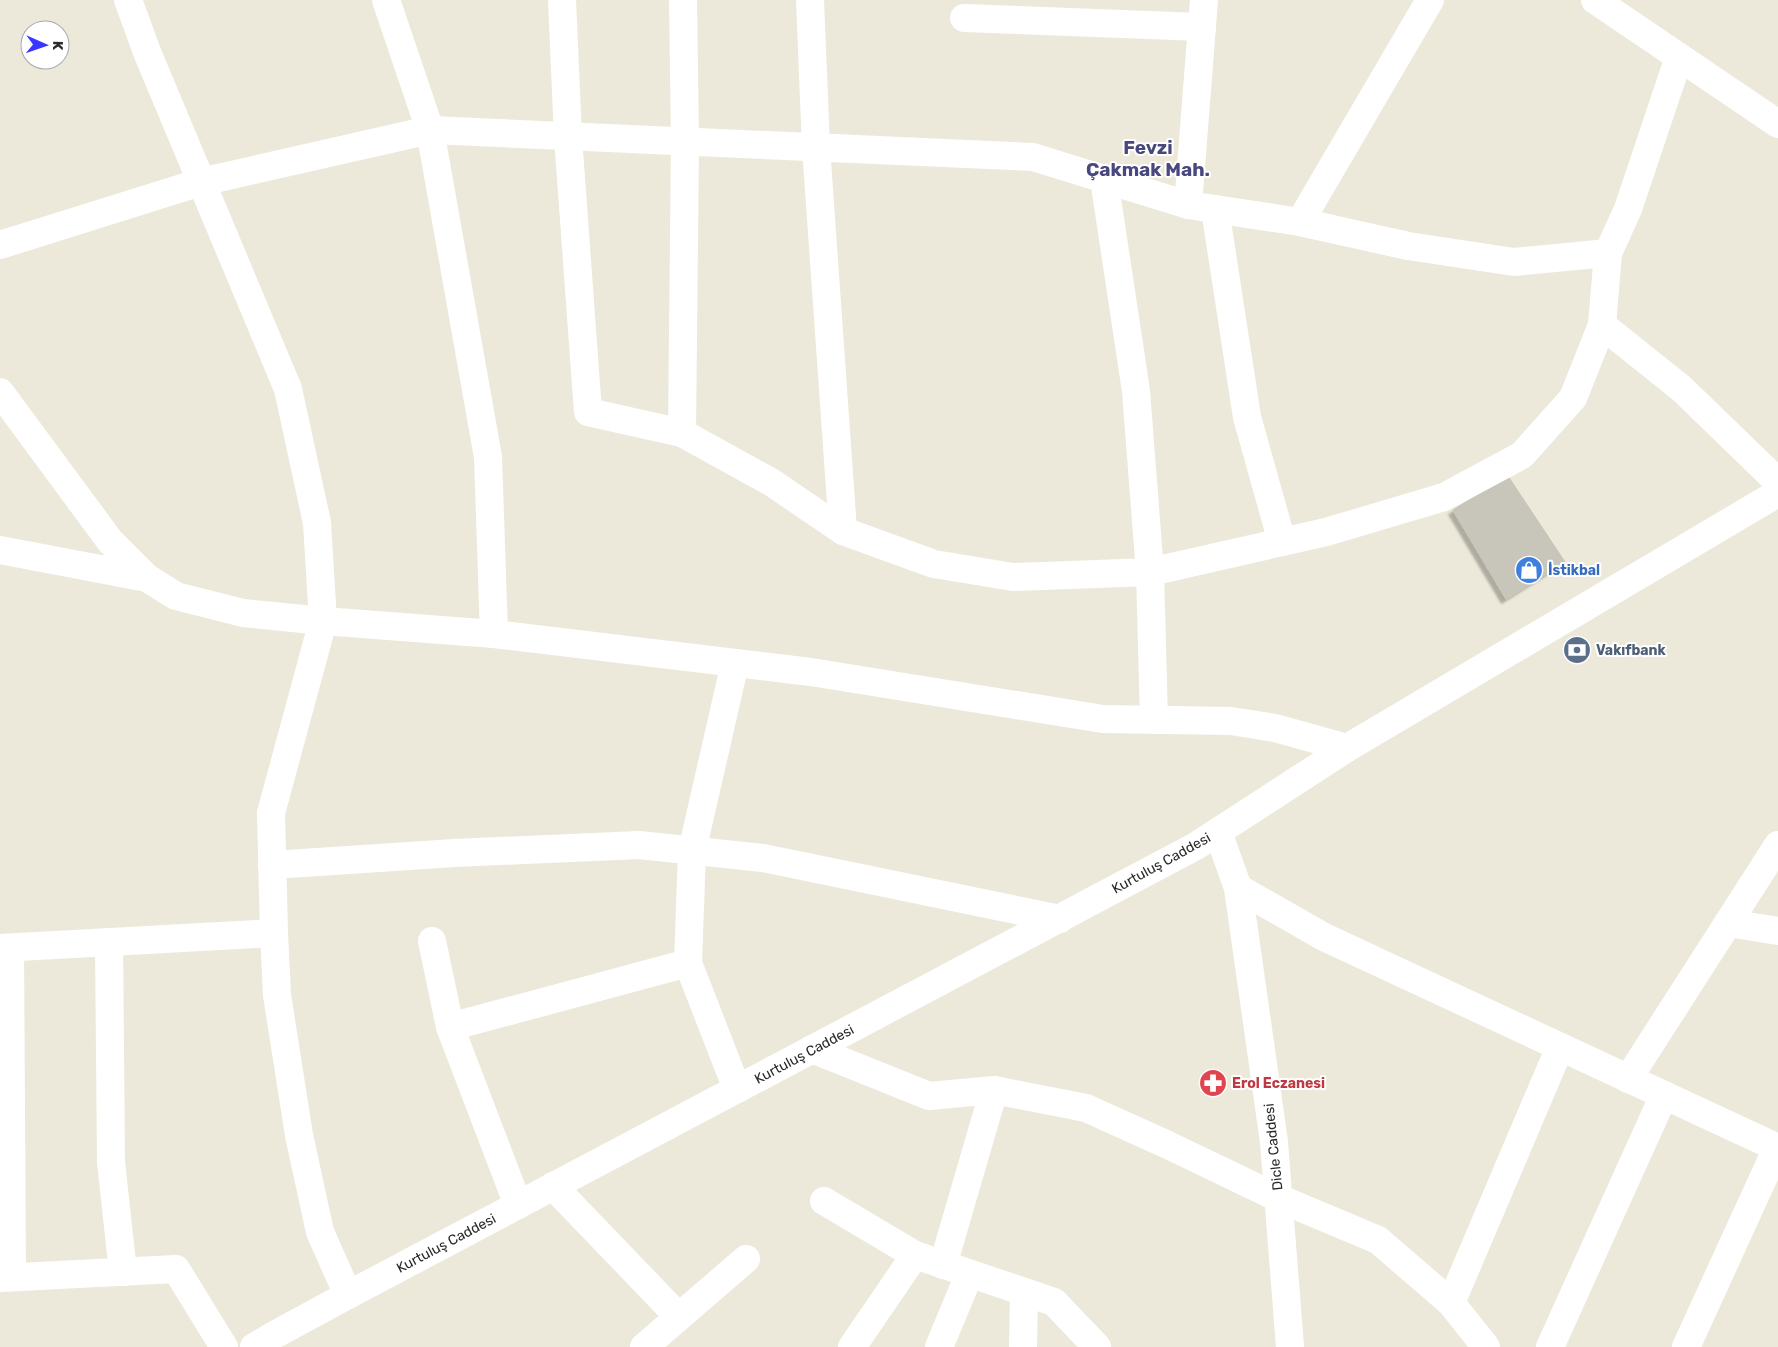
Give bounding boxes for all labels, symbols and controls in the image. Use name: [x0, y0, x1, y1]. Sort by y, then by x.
north arrow: [20, 20, 70, 70]
text: K: [49, 40, 66, 51]
district label: Fevzi Çakmak Mah.: [1086, 136, 1210, 181]
shop icon: İstikbal: [1514, 555, 1544, 585]
place label: İstikbal: [1548, 561, 1600, 579]
bank icon: Vakıfbank: [1562, 635, 1592, 665]
place label: Vakıfbank: [1596, 642, 1667, 659]
street label: Kurtuluş Caddesi: [1109, 829, 1214, 898]
street label: Kurtuluş Caddesi: [752, 1021, 857, 1088]
pharmacy icon: Erol Eczanesi: [1198, 1068, 1228, 1098]
place label: Erol Eczanesi: [1232, 1075, 1325, 1092]
street label: Dicle Caddesi: [1260, 1103, 1287, 1191]
street label: Kurtuluş Caddesi: [394, 1210, 499, 1277]

